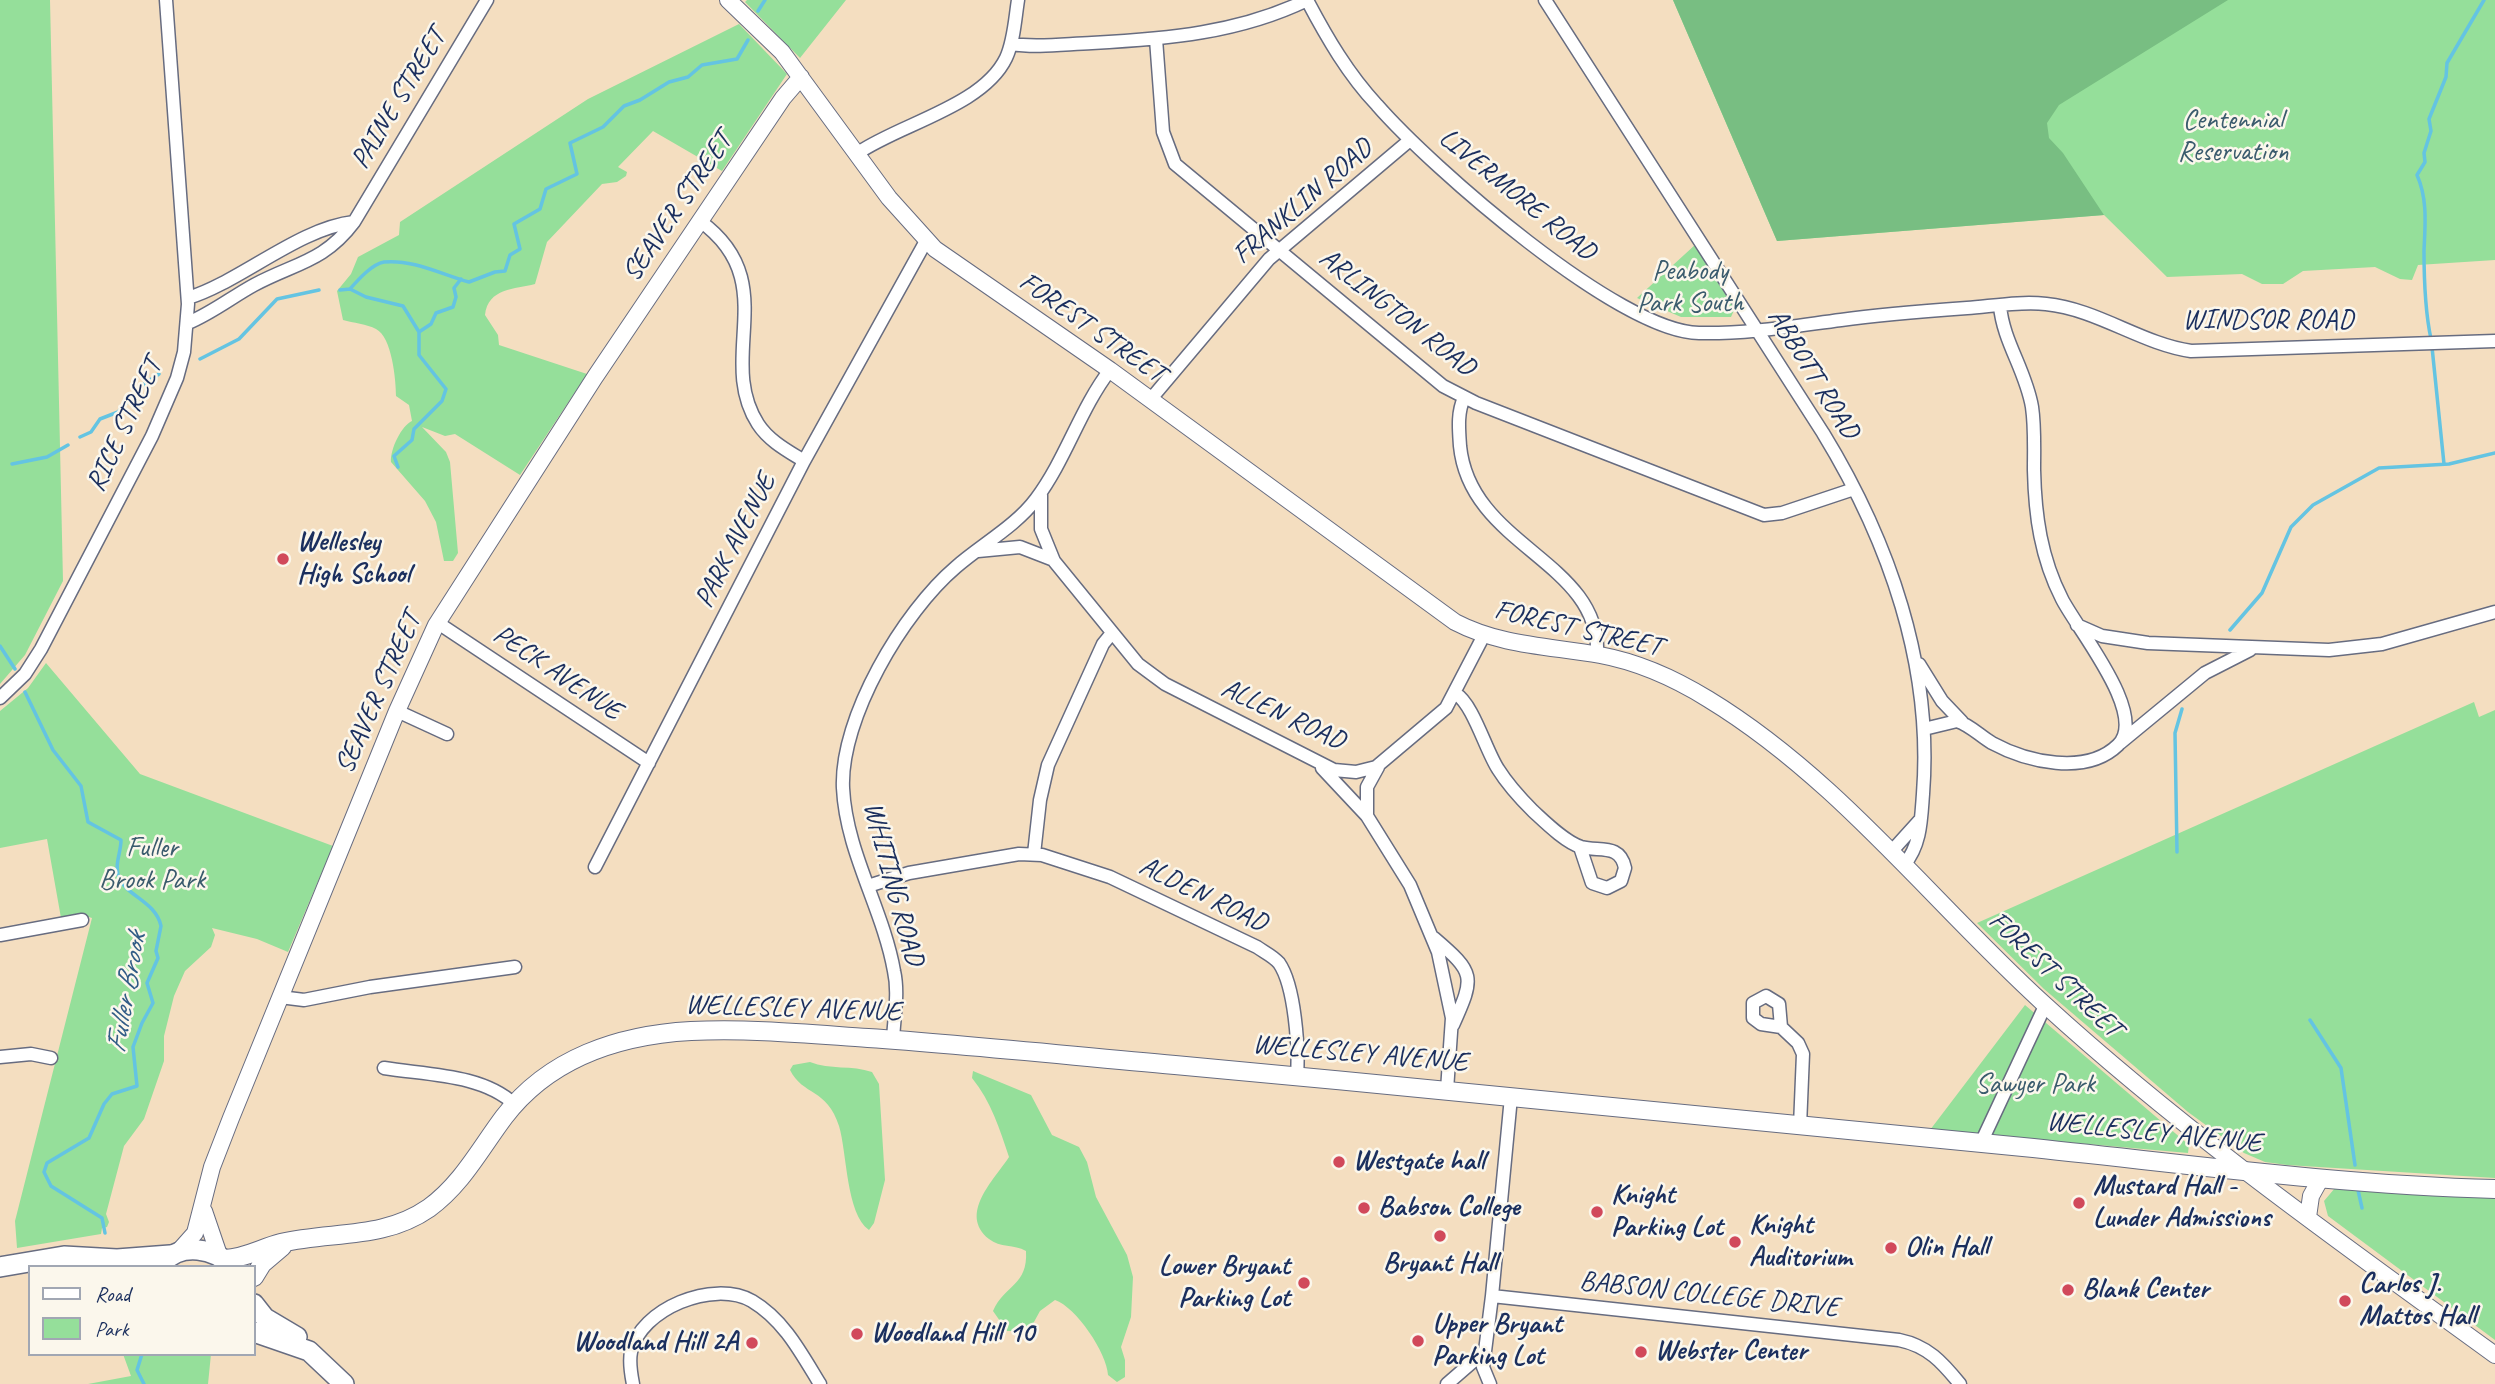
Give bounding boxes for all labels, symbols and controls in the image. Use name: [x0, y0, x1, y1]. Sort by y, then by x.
street label: PAINE STREET: [344, 23, 454, 175]
park label: Centennial Reservation: [2178, 104, 2288, 170]
street label: LIVERMORE ROAD: [1432, 121, 1602, 269]
street label: SEAVER STREET: [616, 126, 740, 288]
street label: FRANKLIN ROAD: [1226, 132, 1380, 272]
street label: ARLINGTON ROAD: [1312, 242, 1482, 384]
park label: Peabody Park South: [1637, 255, 1743, 321]
street label: FOREST STREET: [1012, 265, 1172, 391]
street label: ABBOTT ROAD: [1760, 303, 1866, 445]
street label: WINDSOR ROAD: [2183, 304, 2353, 338]
street label: RICE STREET: [80, 353, 170, 497]
street label: PARK AVENUE: [688, 469, 784, 613]
place label: Wellesley High School: [297, 526, 410, 592]
marker: Wellesley High School: [275, 551, 291, 567]
street label: FOREST STREET: [1491, 593, 1665, 665]
street label: SEAVER STREET: [329, 607, 429, 779]
street label: PECK AVENUE: [487, 618, 627, 728]
street label: ALLEN ROAD: [1216, 672, 1350, 758]
street label: WHITING ROAD: [855, 799, 931, 969]
park label: Fuller Brook Park: [99, 832, 205, 898]
street label: ALDEN ROAD: [1134, 850, 1272, 940]
street label: FOREST STREET: [1981, 904, 2129, 1046]
water label: Fuller Brook: [99, 930, 155, 1056]
street label: WELLESLEY AVENUE: [685, 988, 901, 1030]
street label: WELLESLEY AVENUE: [1251, 1028, 1469, 1080]
park label: Sawyer Park: [1975, 1068, 2095, 1102]
street label: WELLESLEY AVENUE: [2045, 1105, 2263, 1161]
place label: Westgate hall: [1353, 1145, 1485, 1179]
marker: Westgate hall: [1331, 1154, 1347, 1170]
place label: Mustard Hall - Lunder Admissions: [2093, 1170, 2271, 1236]
place label: Knight Parking Lot: [1611, 1179, 1723, 1245]
place label: Babson College: [1378, 1191, 1519, 1225]
marker: Mustard Hall - Lunder Admissions: [2071, 1195, 2087, 1211]
marker: Babson College: [1356, 1200, 1372, 1216]
marker: Knight Parking Lot: [1589, 1204, 1605, 1220]
place label: Knight Auditorium: [1749, 1209, 1851, 1275]
marker: Bryant Hall: [1432, 1228, 1448, 1244]
place label: Olin Hall: [1905, 1231, 1988, 1265]
marker: Knight Auditorium: [1727, 1234, 1743, 1250]
marker: Olin Hall: [1883, 1240, 1899, 1256]
place label: Bryant Hall: [1383, 1247, 1497, 1281]
place label: Lower Bryant Parking Lot: [1159, 1250, 1290, 1316]
legend: [28, 1265, 256, 1356]
street label: BABSON COLLEGE DRIVE: [1578, 1265, 1840, 1325]
place label: Carlos J. Mattos Hall: [2359, 1268, 2476, 1334]
place label: Blank Center: [2082, 1273, 2209, 1307]
marker: Lower Bryant Parking Lot: [1296, 1275, 1312, 1291]
text: Road: [95, 1281, 130, 1307]
marker: Blank Center: [2060, 1282, 2076, 1298]
marker: Carlos J. Mattos Hall: [2337, 1293, 2353, 1309]
place label: Upper Bryant Parking Lot: [1432, 1308, 1562, 1374]
text: Park: [95, 1316, 128, 1342]
place label: Woodland Hill 10: [871, 1317, 1034, 1351]
place label: Woodland Hill 2A: [573, 1326, 738, 1360]
marker: Woodland Hill 10: [849, 1326, 865, 1342]
marker: Upper Bryant Parking Lot: [1410, 1333, 1426, 1349]
marker: Woodland Hill 2A: [744, 1335, 760, 1351]
place label: Webster Center: [1655, 1335, 1807, 1369]
marker: Webster Center: [1633, 1344, 1649, 1360]

